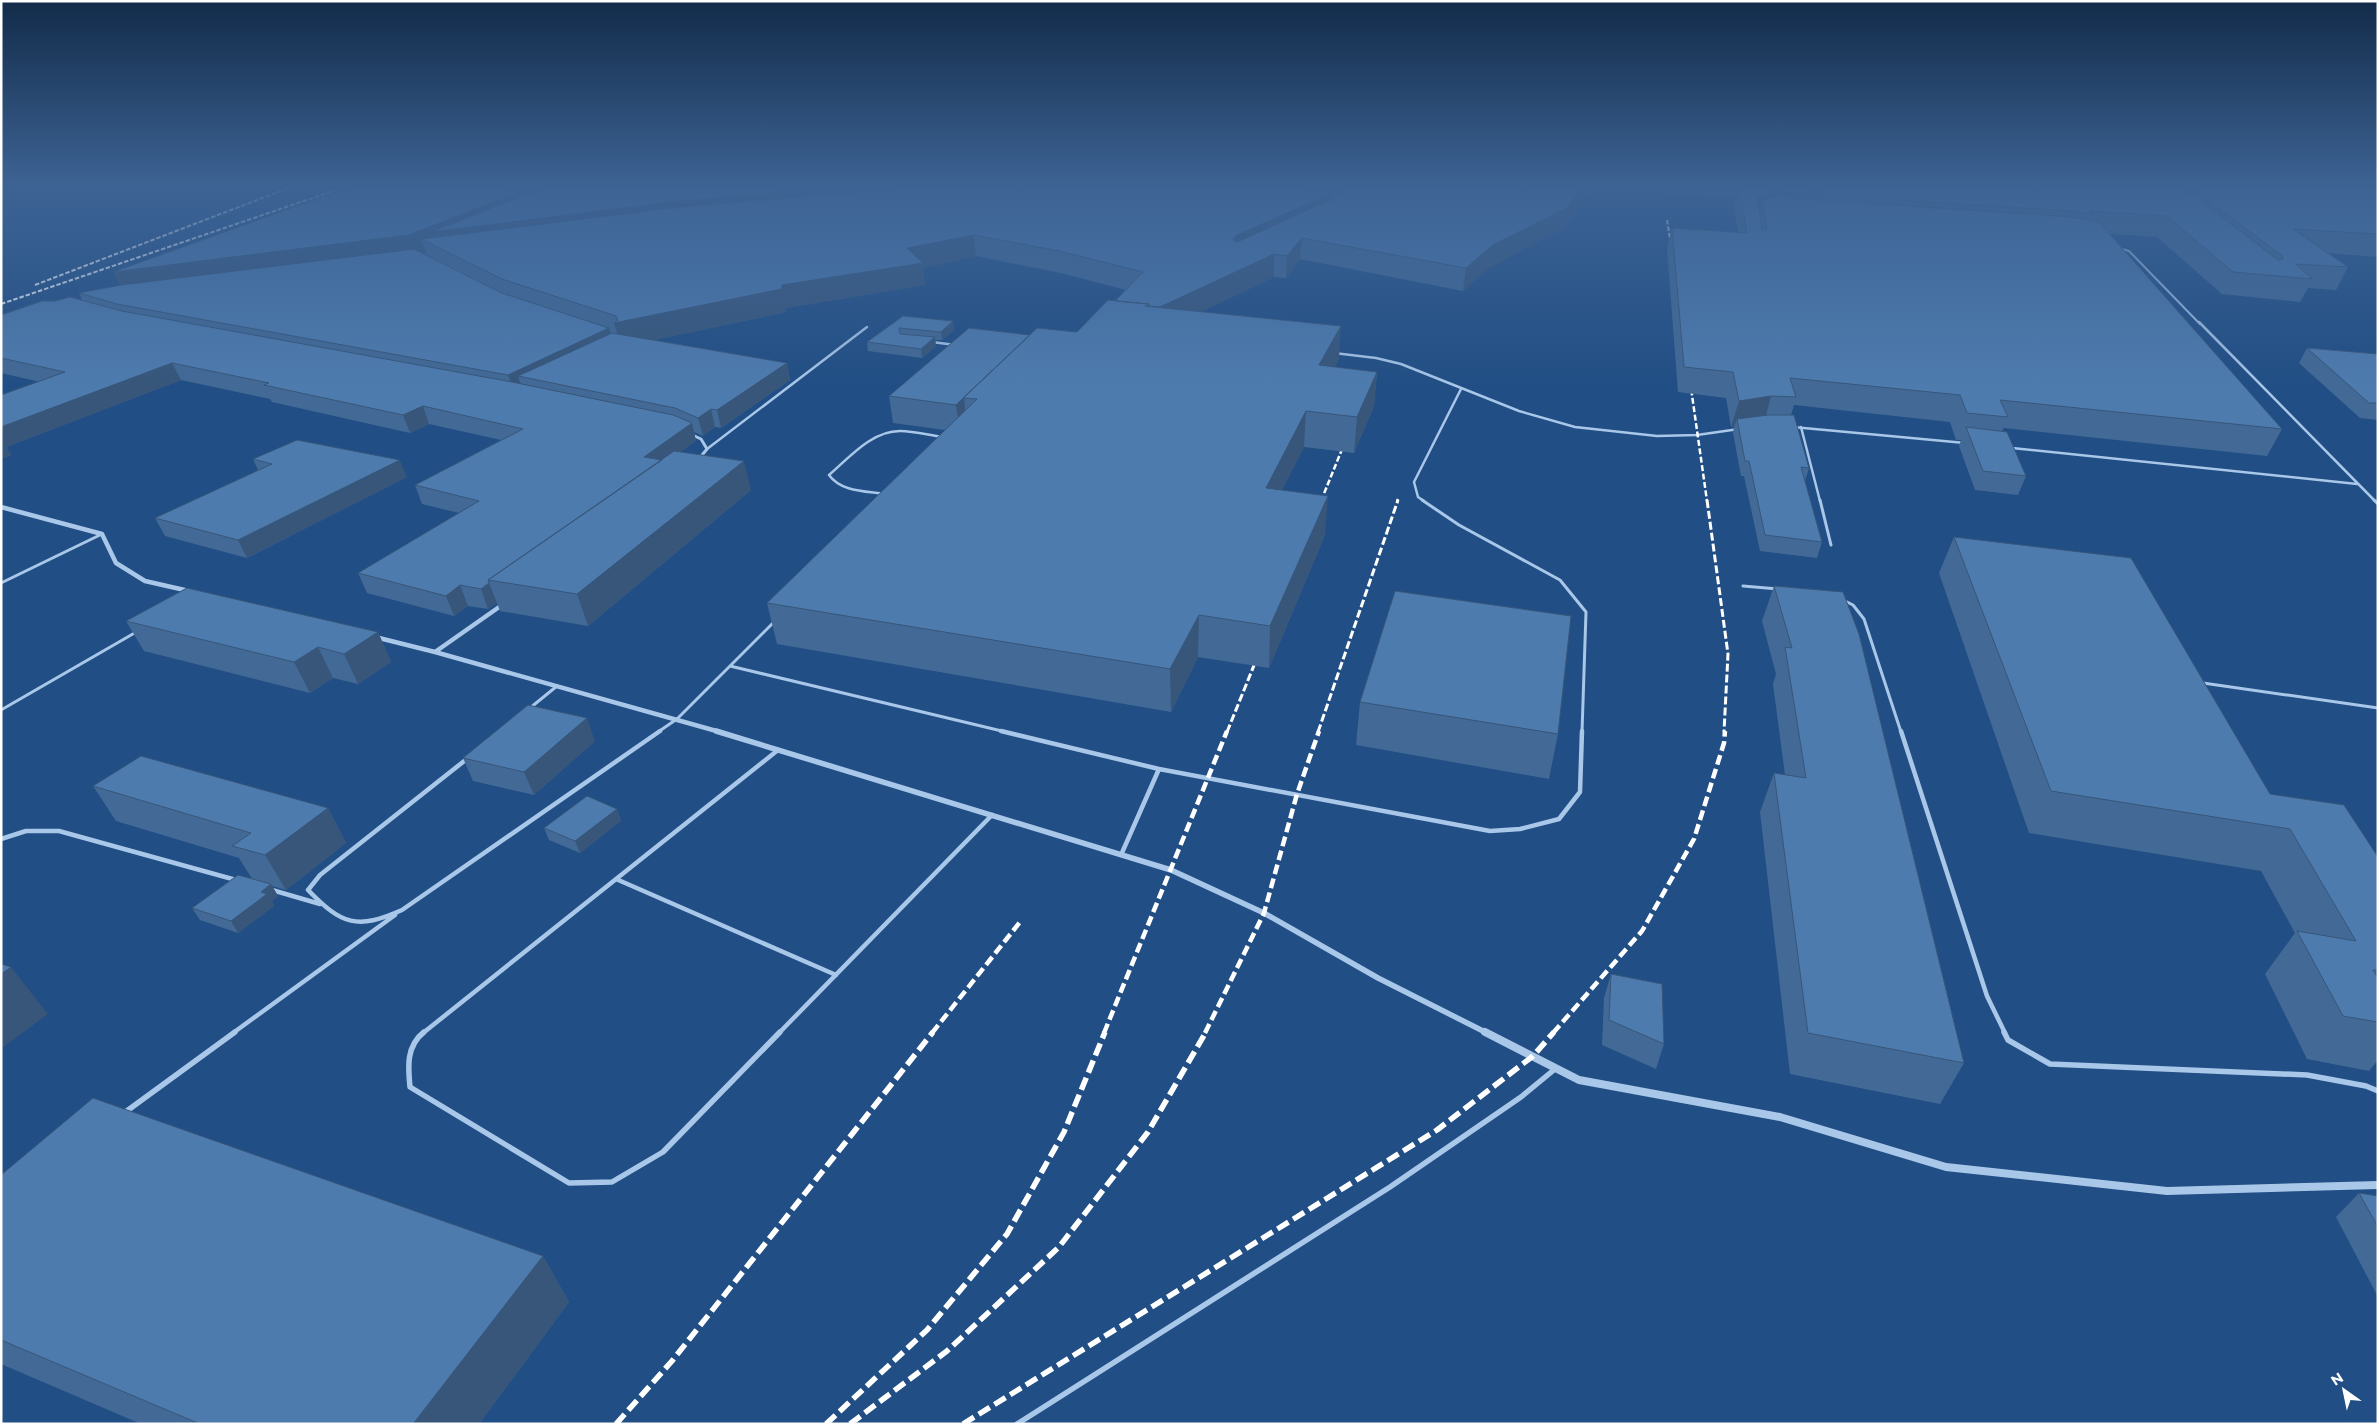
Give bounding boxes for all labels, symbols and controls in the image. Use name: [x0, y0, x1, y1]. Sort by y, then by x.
north arrow: [2319, 1365, 2369, 1415]
text: N: [2327, 1368, 2347, 1390]

